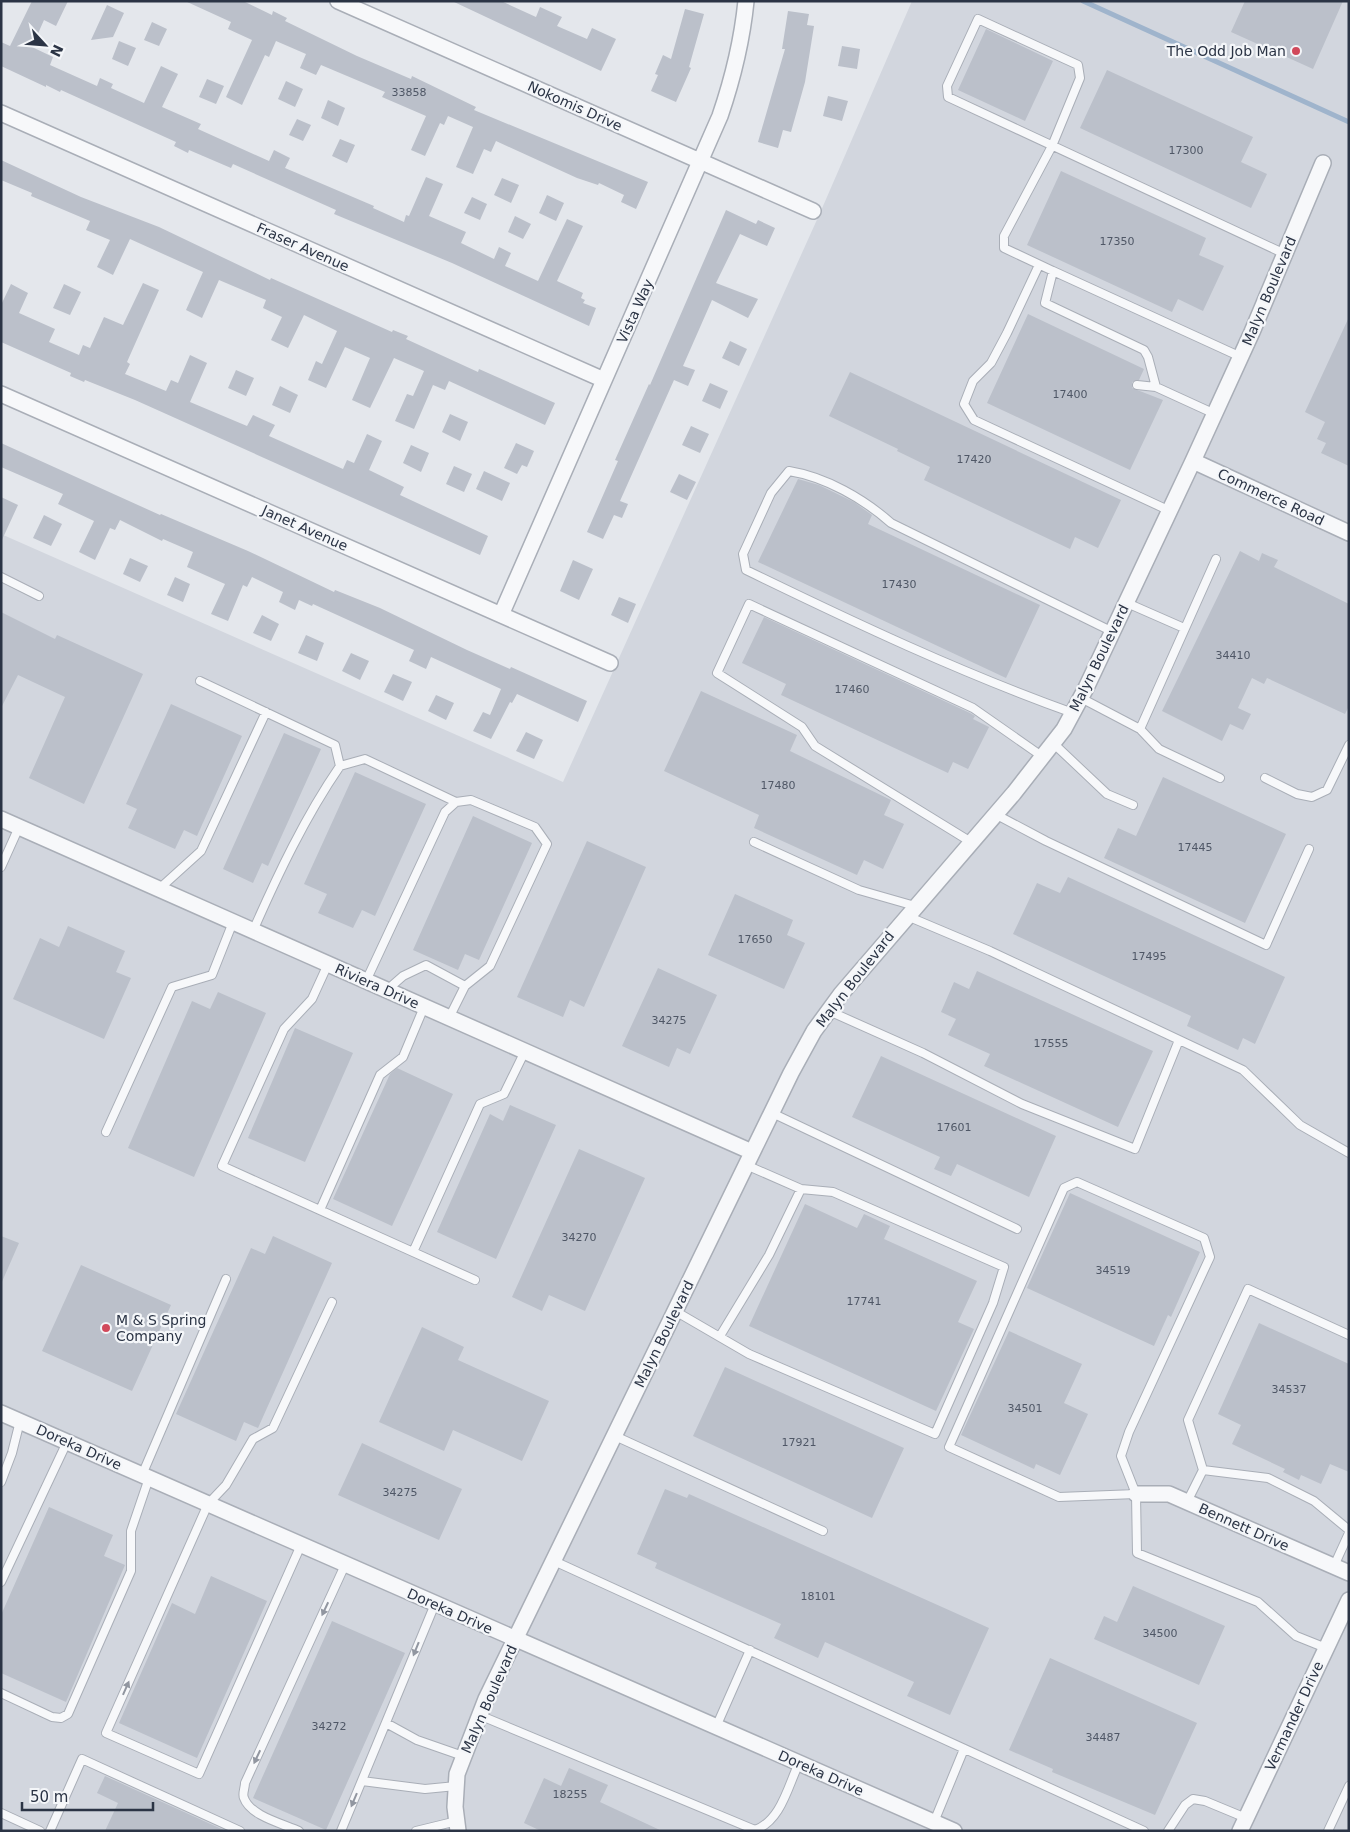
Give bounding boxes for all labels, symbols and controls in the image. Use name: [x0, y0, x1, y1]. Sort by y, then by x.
north arrow: [20, 20, 70, 70]
text: N: [47, 42, 66, 59]
place label: The Odd Job Man: [1166, 43, 1286, 59]
marker: The Odd Job Man: [1290, 45, 1302, 57]
street label: Nokomis Drive: [525, 78, 625, 134]
house number: 33858: [392, 86, 427, 99]
house number: 17300: [1169, 144, 1204, 157]
street label: Fraser Avenue: [254, 219, 352, 275]
street label: Malyn Boulevard: [1239, 234, 1299, 348]
house number: 17350: [1100, 235, 1135, 248]
street label: Vista Way: [614, 276, 656, 346]
house number: 17400: [1053, 388, 1088, 401]
house number: 17420: [957, 453, 992, 466]
street label: Commerce Road: [1215, 465, 1327, 529]
street label: Janet Avenue: [259, 502, 350, 554]
house number: 17430: [882, 578, 917, 591]
street label: Malyn Boulevard: [1066, 602, 1132, 714]
house number: 34410: [1216, 649, 1251, 662]
house number: 17460: [835, 683, 870, 696]
house number: 17480: [761, 779, 796, 792]
house number: 17445: [1178, 841, 1213, 854]
street label: Malyn Boulevard: [813, 928, 897, 1030]
house number: 17650: [738, 933, 773, 946]
house number: 17495: [1132, 950, 1167, 963]
street label: Riviera Drive: [332, 960, 422, 1012]
house number: 34275: [652, 1014, 687, 1027]
house number: 17555: [1034, 1037, 1069, 1050]
house number: 17601: [937, 1121, 972, 1134]
house number: 34270: [562, 1231, 597, 1244]
house number: 34519: [1096, 1264, 1131, 1277]
street label: Malyn Boulevard: [631, 1278, 697, 1390]
house number: 17741: [847, 1295, 882, 1308]
place label: M & S Spring Company: [116, 1312, 206, 1344]
marker: M & S Spring Company: [100, 1322, 112, 1334]
house number: 34537: [1272, 1383, 1307, 1396]
house number: 34501: [1008, 1402, 1043, 1415]
street label: Doreka Drive: [34, 1421, 124, 1473]
house number: 17921: [782, 1436, 817, 1449]
house number: 34275: [383, 1486, 418, 1499]
street label: Bennett Drive: [1196, 1500, 1292, 1554]
street label: Doreka Drive: [405, 1585, 495, 1637]
house number: 18101: [801, 1590, 836, 1603]
one-way arrow: [320, 1602, 328, 1616]
house number: 34500: [1143, 1627, 1178, 1640]
one-way arrow: [412, 1642, 420, 1657]
street label: Malyn Boulevard: [458, 1642, 520, 1756]
street label: Vermander Drive: [1262, 1659, 1326, 1773]
one-way arrow: [123, 1681, 131, 1695]
house number: 34272: [312, 1720, 347, 1733]
house number: 34487: [1086, 1731, 1121, 1744]
street label: Doreka Drive: [776, 1747, 866, 1799]
one-way arrow: [253, 1750, 261, 1764]
scale bar: [22, 1780, 154, 1812]
text: 50 m: [30, 1788, 68, 1806]
house number: 18255: [553, 1788, 588, 1801]
one-way arrow: [350, 1793, 358, 1807]

